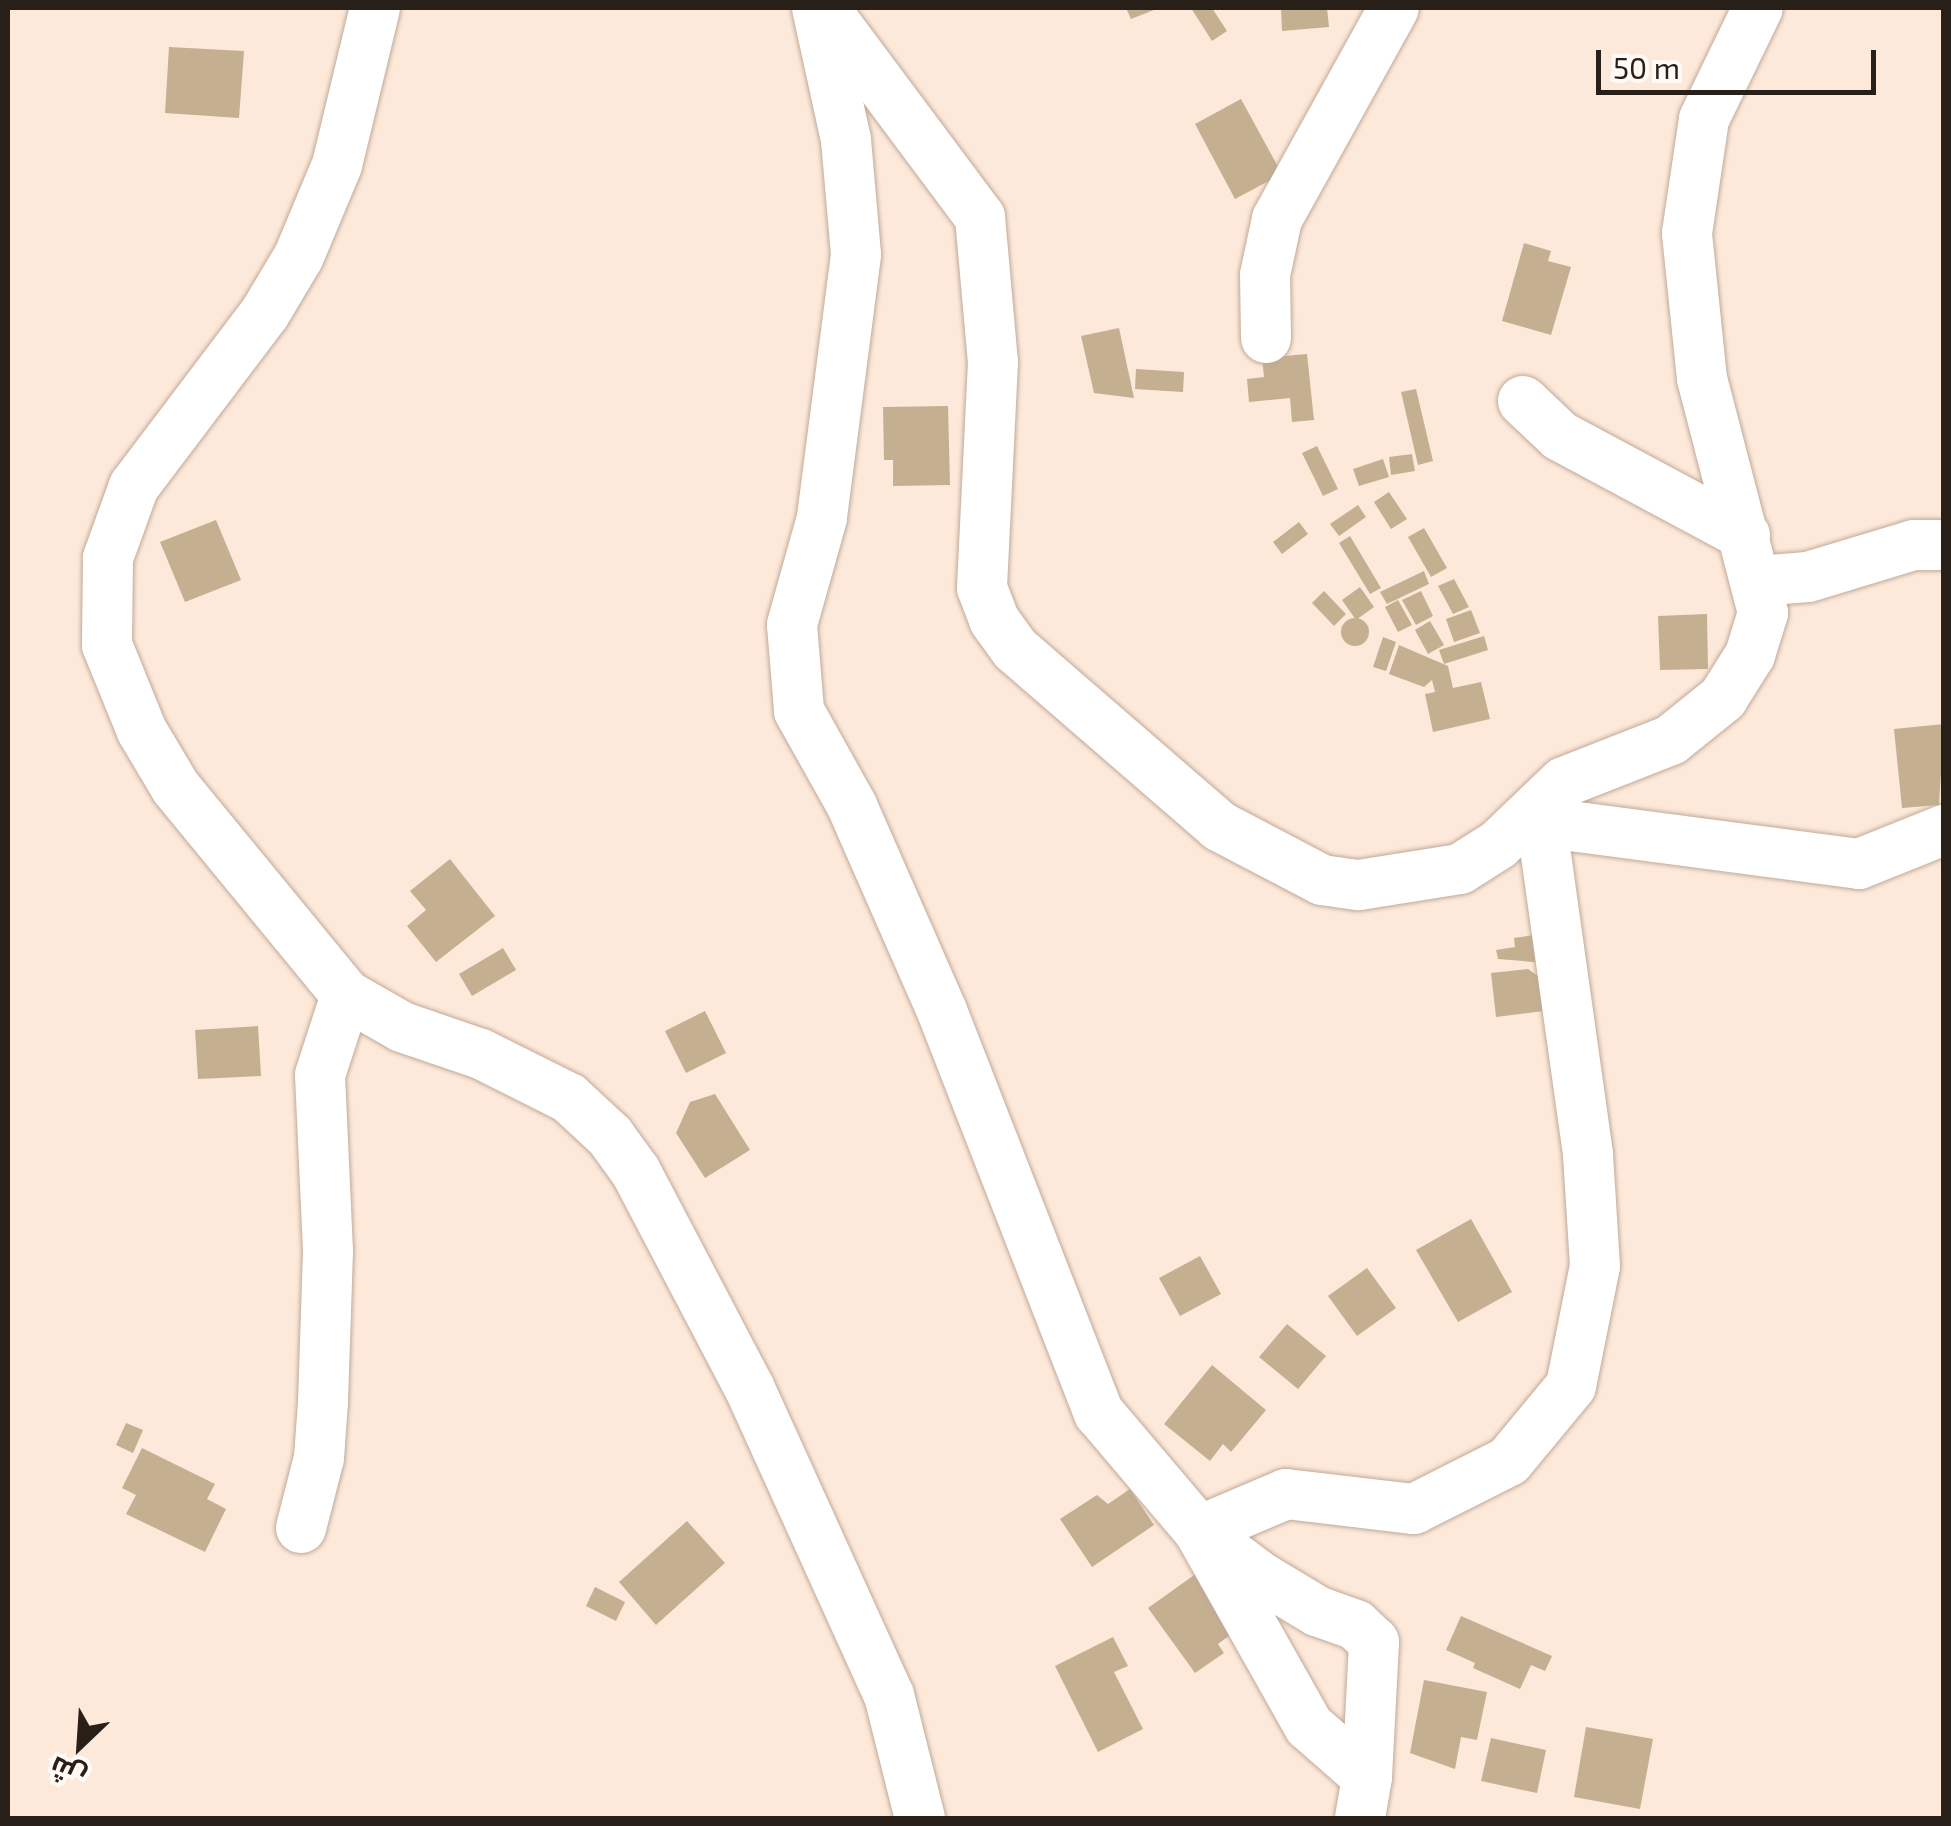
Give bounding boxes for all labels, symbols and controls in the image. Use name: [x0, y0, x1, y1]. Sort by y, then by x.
scale bar: [1601, 30, 1881, 92]
text: 50 m: [1613, 49, 1680, 85]
north arrow: [30, 1696, 130, 1796]
text: ش: [44, 1750, 91, 1796]

